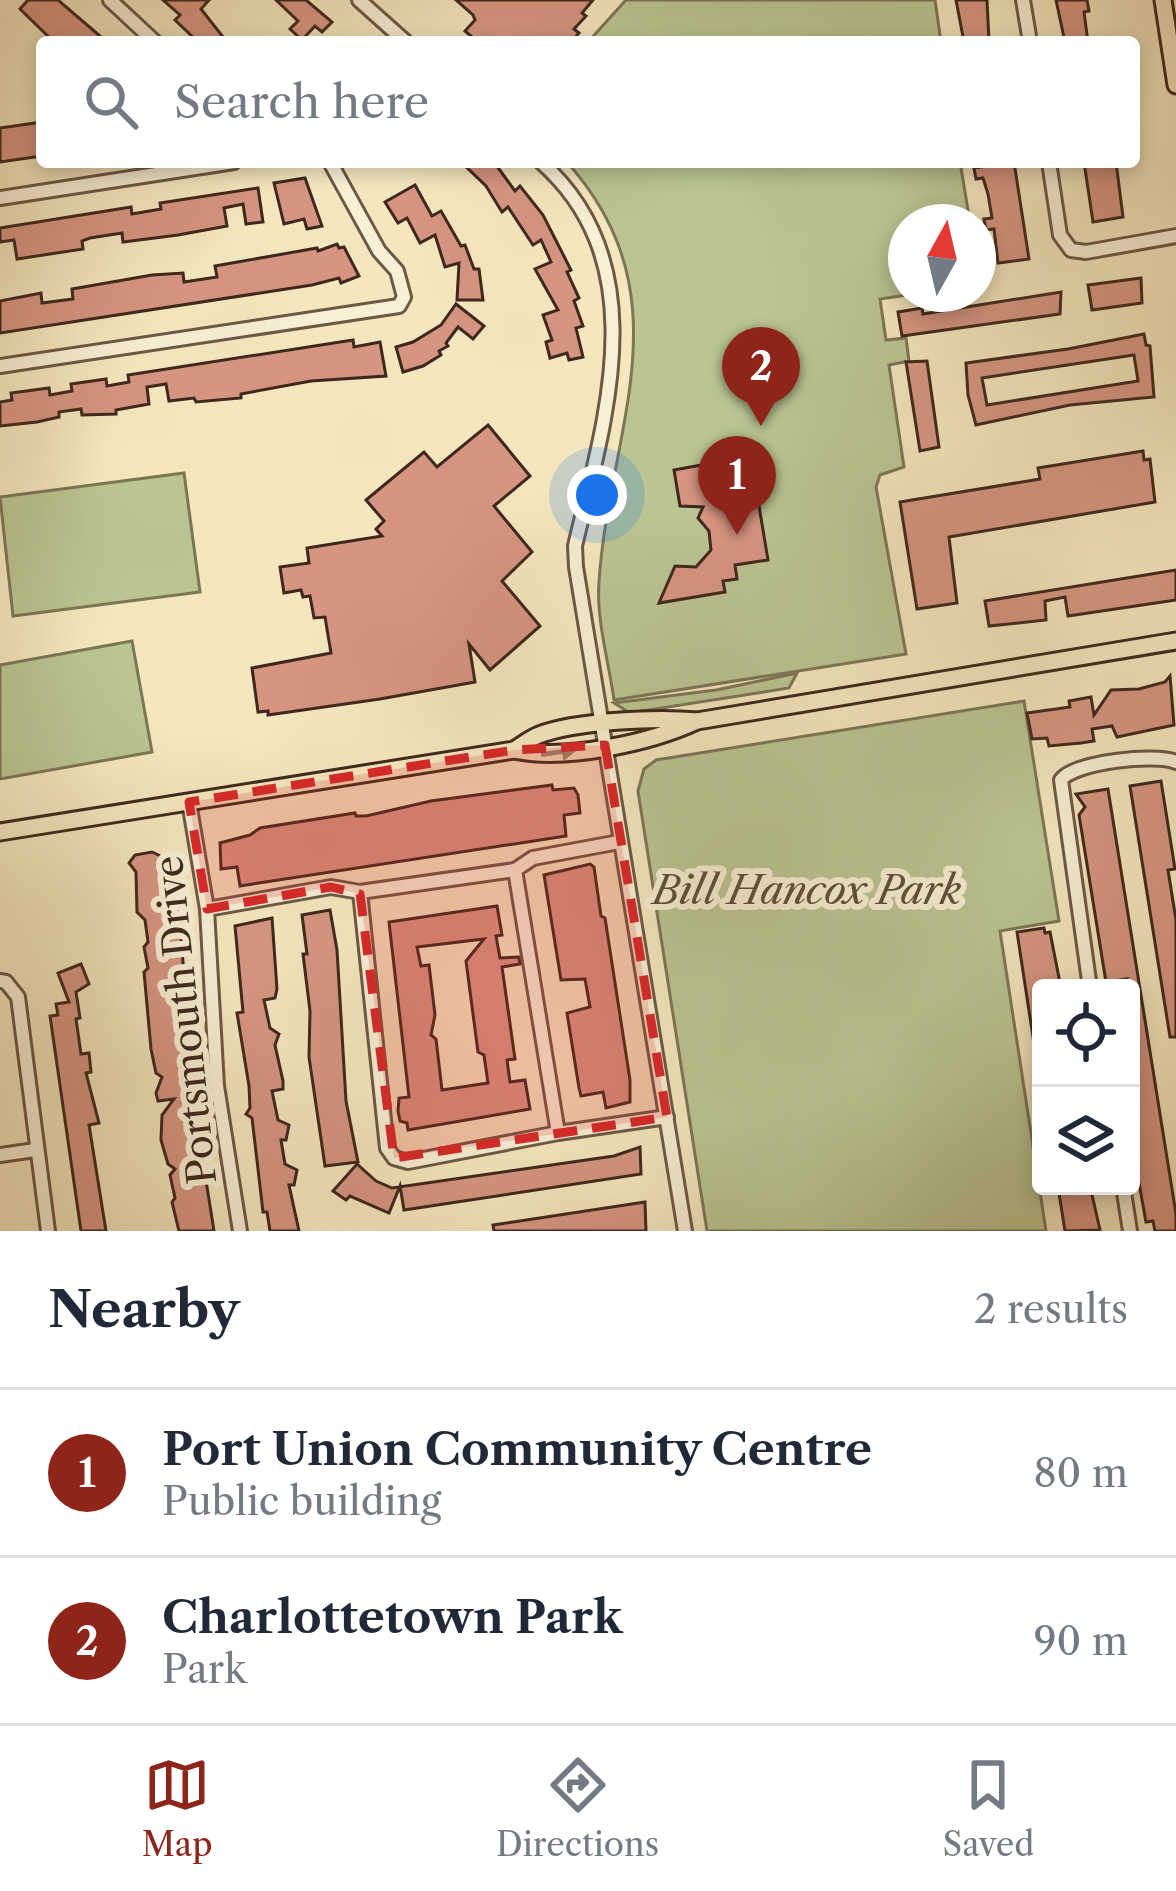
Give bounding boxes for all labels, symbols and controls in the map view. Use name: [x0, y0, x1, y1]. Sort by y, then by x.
search box: [36, 36, 1140, 168]
icon: search: [78, 69, 144, 135]
text: Search here: [174, 74, 429, 130]
north arrow: [888, 204, 996, 312]
pin: 2: [722, 327, 800, 426]
pin: 1: [698, 436, 776, 535]
your location: [567, 465, 627, 525]
one-way arrow: [541, 742, 578, 761]
street label: Portsmouth Drive: [144, 853, 226, 1187]
park label: Bill Hancox Park: [650, 866, 961, 914]
map controls: [1032, 979, 1140, 1195]
button: locate: [1032, 979, 1140, 1087]
button: layers: [1032, 1087, 1140, 1195]
text: Nearby: [48, 1278, 240, 1340]
text: 2 results: [974, 1285, 1128, 1333]
text: Port Union Community Centre: [162, 1421, 872, 1477]
text: 1: [78, 1449, 96, 1497]
text: 80 m: [1033, 1449, 1128, 1497]
text: Public building: [162, 1477, 441, 1525]
text: Charlottetown Park: [162, 1589, 623, 1645]
text: 2: [75, 1617, 99, 1665]
text: 90 m: [1034, 1617, 1128, 1665]
text: Park: [162, 1645, 247, 1693]
tab: Map: [142, 1752, 213, 1865]
tab: Directions: [496, 1752, 659, 1865]
tab: Saved: [943, 1752, 1034, 1865]

